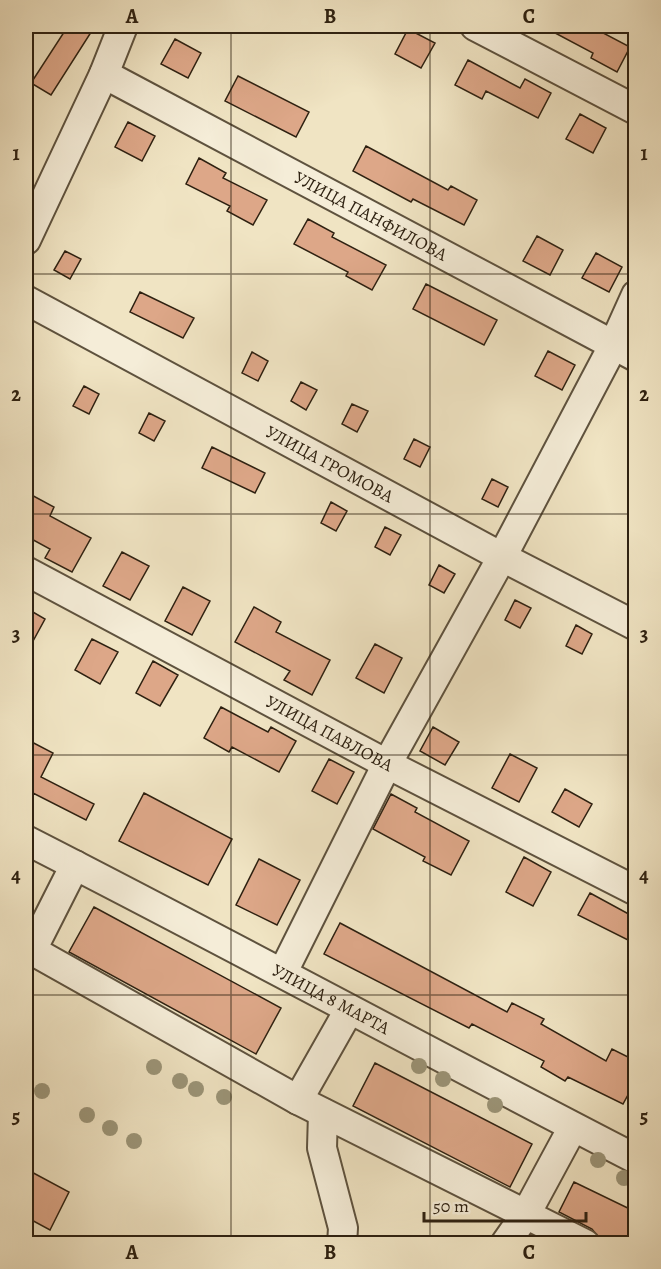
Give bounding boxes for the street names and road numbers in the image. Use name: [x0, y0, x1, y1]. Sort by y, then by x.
street label: УЛИЦА ПАНФИЛОВА: [290, 165, 452, 267]
street label: УЛИЦА ГРОМОВА: [261, 420, 398, 508]
street label: УЛИЦА ПАВЛОВА: [261, 689, 398, 777]
street label: УЛИЦА 8 МАРТА: [268, 958, 394, 1040]

